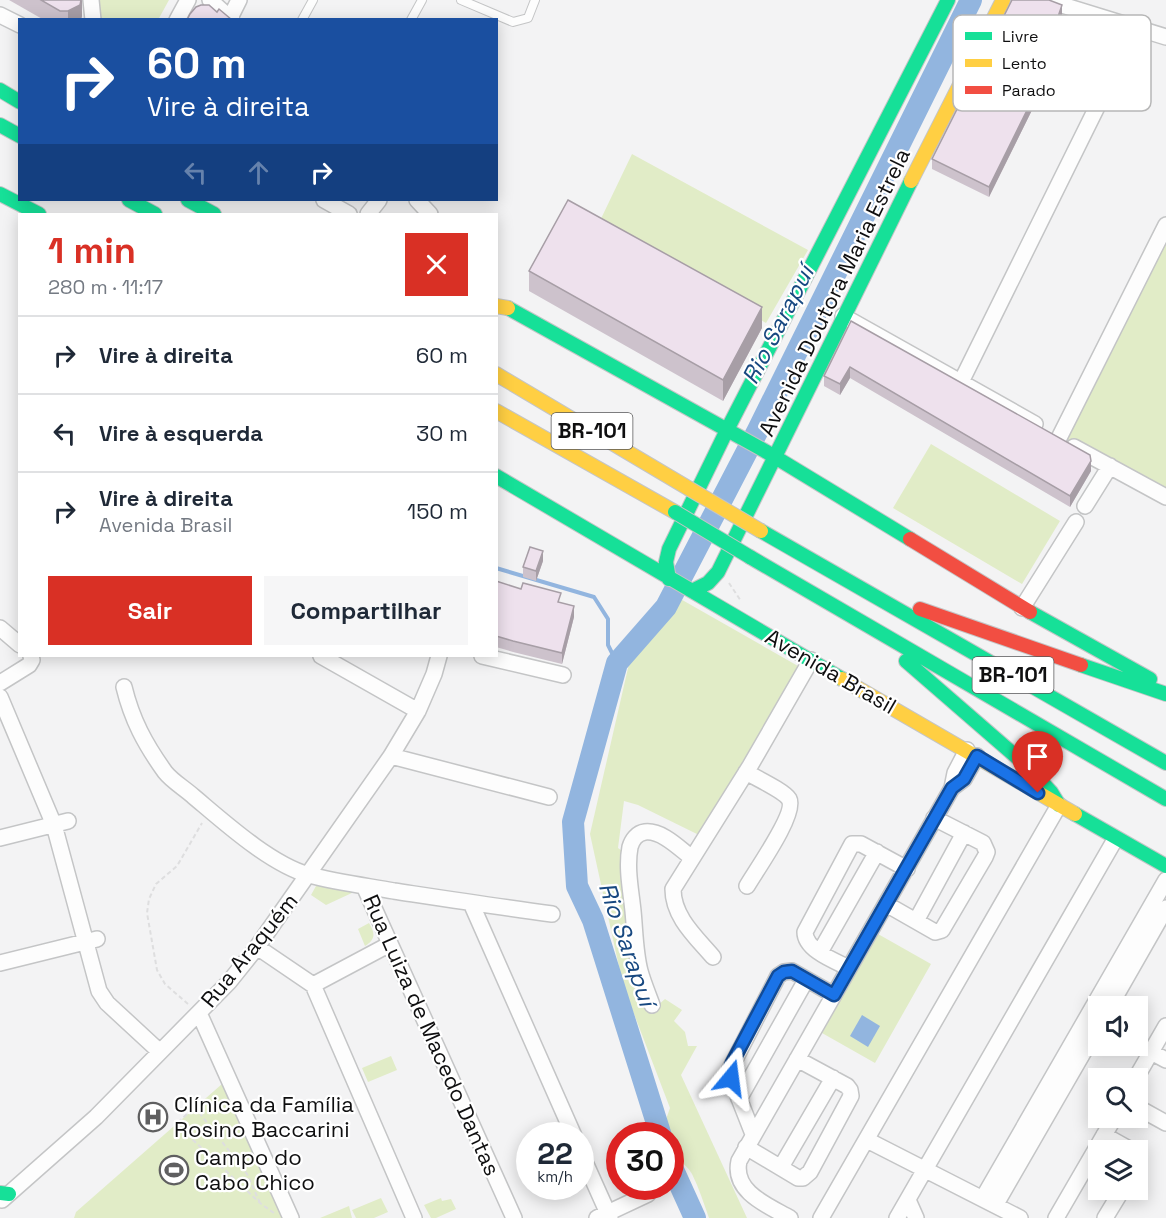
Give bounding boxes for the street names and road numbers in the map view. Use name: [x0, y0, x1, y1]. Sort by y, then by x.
street label: Avenida Doutora Maria Estrela: [752, 143, 916, 441]
road number: BR-101: [552, 413, 632, 449]
street label: Avenida Brasil: [760, 622, 902, 720]
road number: BR-101: [972, 657, 1054, 693]
street label: Rua Araquém: [194, 887, 304, 1013]
street label: Rua Luiza de Macedo Dantas: [357, 890, 507, 1180]

